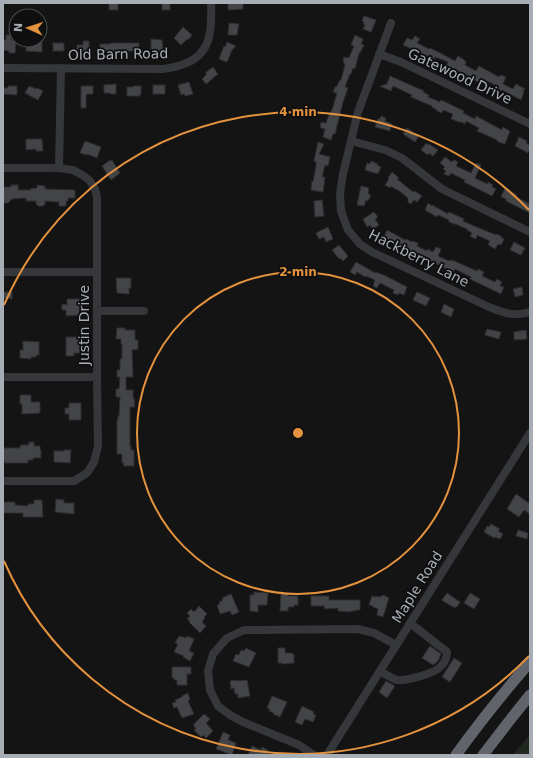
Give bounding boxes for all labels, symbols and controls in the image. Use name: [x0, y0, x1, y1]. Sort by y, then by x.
north arrow: [8, 8, 48, 48]
text: N: [12, 23, 25, 32]
street label: Old Barn Road: [68, 45, 168, 63]
street label: Gatewood Drive: [406, 45, 514, 107]
text: 4 min: [279, 105, 317, 119]
street label: Hackberry Lane: [366, 226, 472, 290]
text: 2 min: [279, 265, 317, 279]
street label: Justin Drive: [76, 285, 92, 366]
centre of rings: [291, 426, 305, 440]
street label: Maple Road: [389, 548, 445, 626]

